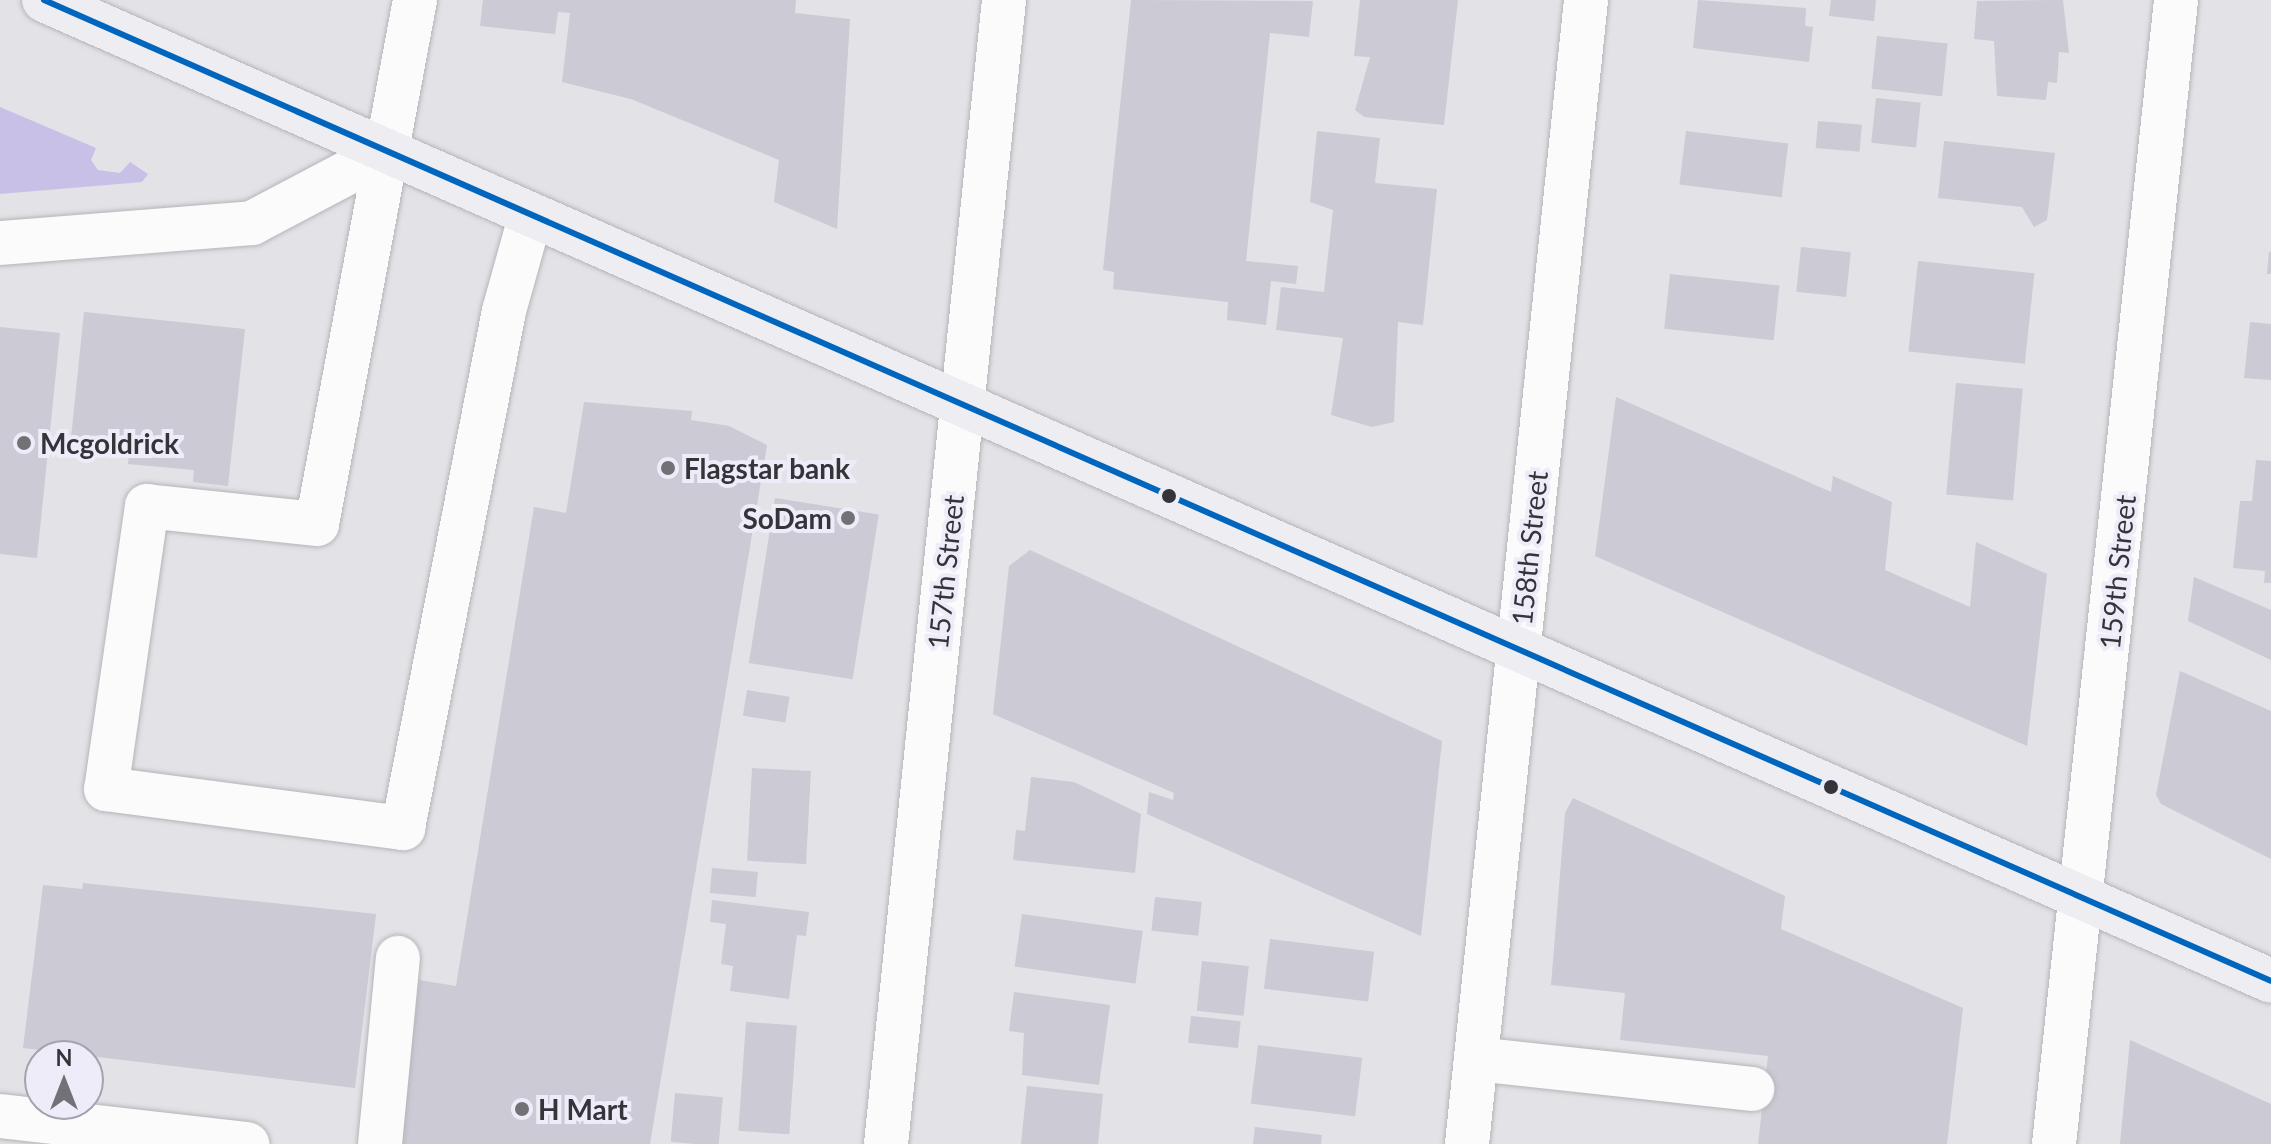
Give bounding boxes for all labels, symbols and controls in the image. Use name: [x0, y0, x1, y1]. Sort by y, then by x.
place label: Mcgoldrick: [40, 426, 179, 460]
marker: Mcgoldrick: [15, 434, 33, 452]
place label: Flagstar bank: [684, 451, 851, 485]
marker: Flagstar bank: [659, 459, 677, 477]
street label: 158th Street: [1504, 469, 1554, 627]
unlabelled marker: [1161, 488, 1177, 504]
street label: 157th Street: [920, 493, 970, 651]
street label: 159th Street: [2092, 493, 2142, 651]
place label: SoDam: [742, 501, 832, 535]
marker: SoDam: [839, 509, 857, 527]
unlabelled marker: [1823, 779, 1839, 795]
north arrow: [24, 1040, 104, 1120]
text: N: [56, 1044, 72, 1071]
place label: H Mart: [538, 1092, 628, 1126]
marker: H Mart: [513, 1100, 531, 1118]

